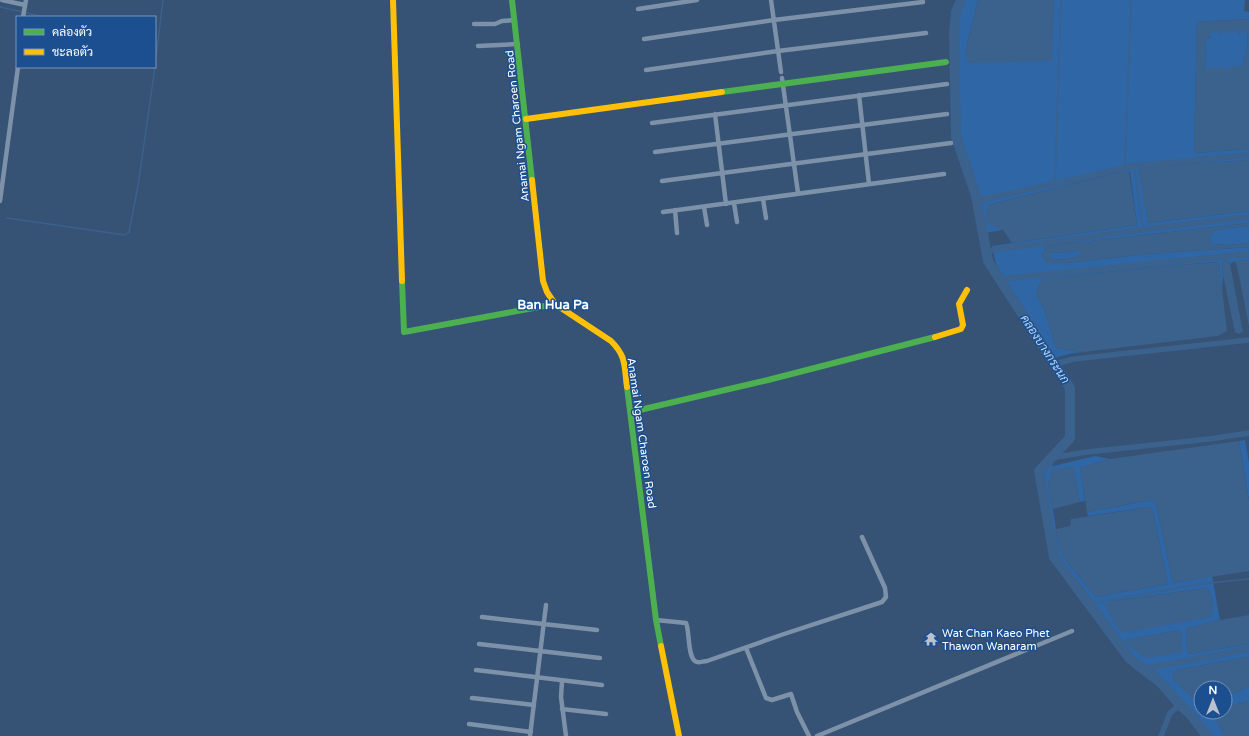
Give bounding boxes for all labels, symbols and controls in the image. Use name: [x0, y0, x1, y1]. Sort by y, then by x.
legend: [16, 16, 156, 68]
text: คล่องตัว: [52, 25, 92, 39]
text: ชะลอตัว: [52, 45, 93, 59]
street label: Anamai Ngam Charoen Road: [503, 49, 532, 202]
district label: Ban Hua Pa: [517, 297, 589, 313]
water label: คลองบางกระนก: [1018, 312, 1073, 386]
street label: Anamai Ngam Charoen Road: [624, 357, 659, 509]
place label: Wat Chan Kaeo Phet Thawon Wanaram: [942, 627, 1050, 653]
temple icon: Wat Chan Kaeo Phet Thawon Wanaram: [923, 631, 939, 647]
north arrow: [1193, 680, 1233, 720]
text: N: [1209, 684, 1217, 697]

